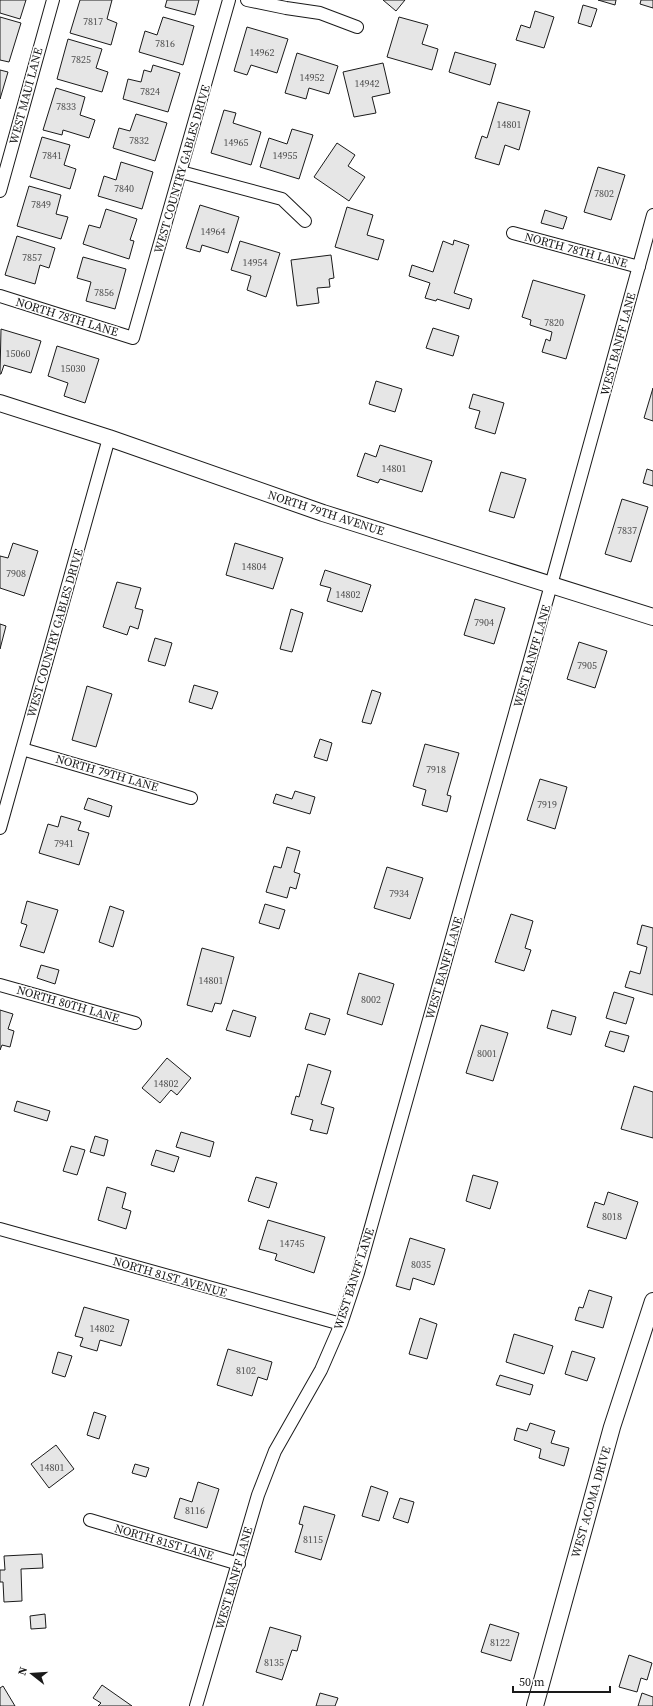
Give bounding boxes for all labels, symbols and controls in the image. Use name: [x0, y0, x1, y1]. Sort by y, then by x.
house number: 7817: [83, 15, 103, 28]
house number: 7816: [155, 37, 175, 50]
street label: WEST MAUI LANE: [5, 46, 47, 146]
house number: 14962: [250, 46, 275, 59]
house number: 7825: [71, 53, 91, 66]
house number: 14952: [300, 71, 325, 84]
house number: 14942: [355, 77, 380, 90]
street label: WEST COUNTRY GABLES DRIVE: [150, 83, 214, 255]
house number: 7824: [140, 85, 160, 98]
house number: 7833: [56, 100, 76, 113]
house number: 14801: [497, 118, 522, 131]
house number: 7832: [129, 134, 149, 147]
house number: 14965: [224, 136, 249, 149]
house number: 7841: [42, 149, 62, 162]
house number: 14955: [273, 149, 298, 162]
house number: 7840: [114, 182, 134, 195]
house number: 7802: [594, 187, 614, 200]
house number: 7849: [31, 198, 51, 211]
house number: 14964: [201, 225, 226, 238]
street label: NORTH 78TH LANE: [523, 229, 629, 271]
house number: 7857: [22, 251, 42, 264]
house number: 14954: [243, 256, 268, 269]
house number: 7856: [94, 286, 114, 299]
street label: WEST BANFF LANE: [597, 291, 639, 397]
street label: NORTH 78TH LANE: [14, 294, 120, 340]
house number: 7820: [544, 316, 564, 329]
house number: 15060: [6, 347, 31, 360]
house number: 15030: [61, 362, 86, 375]
house number: 14801: [382, 462, 407, 475]
street label: NORTH 79TH AVENUE: [266, 487, 386, 539]
house number: 7837: [617, 524, 637, 537]
street label: WEST COUNTRY GABLES DRIVE: [23, 547, 87, 719]
house number: 14804: [242, 560, 267, 573]
house number: 7908: [6, 567, 26, 580]
house number: 14802: [336, 588, 361, 601]
street label: WEST BANFF LANE: [510, 603, 554, 709]
house number: 7904: [474, 616, 494, 629]
house number: 7905: [577, 659, 597, 672]
street label: NORTH 79TH LANE: [54, 751, 160, 795]
house number: 7918: [426, 763, 446, 776]
house number: 7919: [537, 798, 557, 811]
house number: 7941: [54, 837, 74, 850]
house number: 7934: [389, 887, 409, 900]
street label: WEST BANFF LANE: [422, 915, 466, 1021]
house number: 14801: [199, 974, 224, 987]
street label: NORTH 80TH LANE: [15, 982, 121, 1026]
house number: 8002: [361, 993, 381, 1006]
house number: 8001: [477, 1047, 497, 1060]
house number: 14802: [154, 1077, 179, 1090]
house number: 8018: [602, 1210, 622, 1223]
street label: WEST BANFF LANE: [330, 1226, 378, 1332]
house number: 14745: [280, 1237, 305, 1250]
street label: NORTH 81ST AVENUE: [111, 1253, 229, 1301]
house number: 8035: [411, 1258, 431, 1271]
house number: 14802: [90, 1322, 115, 1335]
house number: 8102: [236, 1364, 256, 1377]
street label: WEST ACOMA DRIVE: [567, 1444, 615, 1560]
house number: 14801: [40, 1461, 65, 1474]
house number: 8116: [185, 1504, 205, 1517]
street label: NORTH 81ST LANE: [113, 1520, 215, 1564]
street label: WEST BANFF LANE: [212, 1525, 256, 1631]
house number: 8115: [303, 1533, 323, 1546]
house number: 8122: [490, 1636, 510, 1649]
north arrow: [12, 1654, 52, 1694]
house number: 8135: [264, 1656, 284, 1669]
text: N: [15, 1665, 31, 1677]
scale bar: [513, 1668, 610, 1694]
text: 50 m: [519, 1674, 545, 1690]

